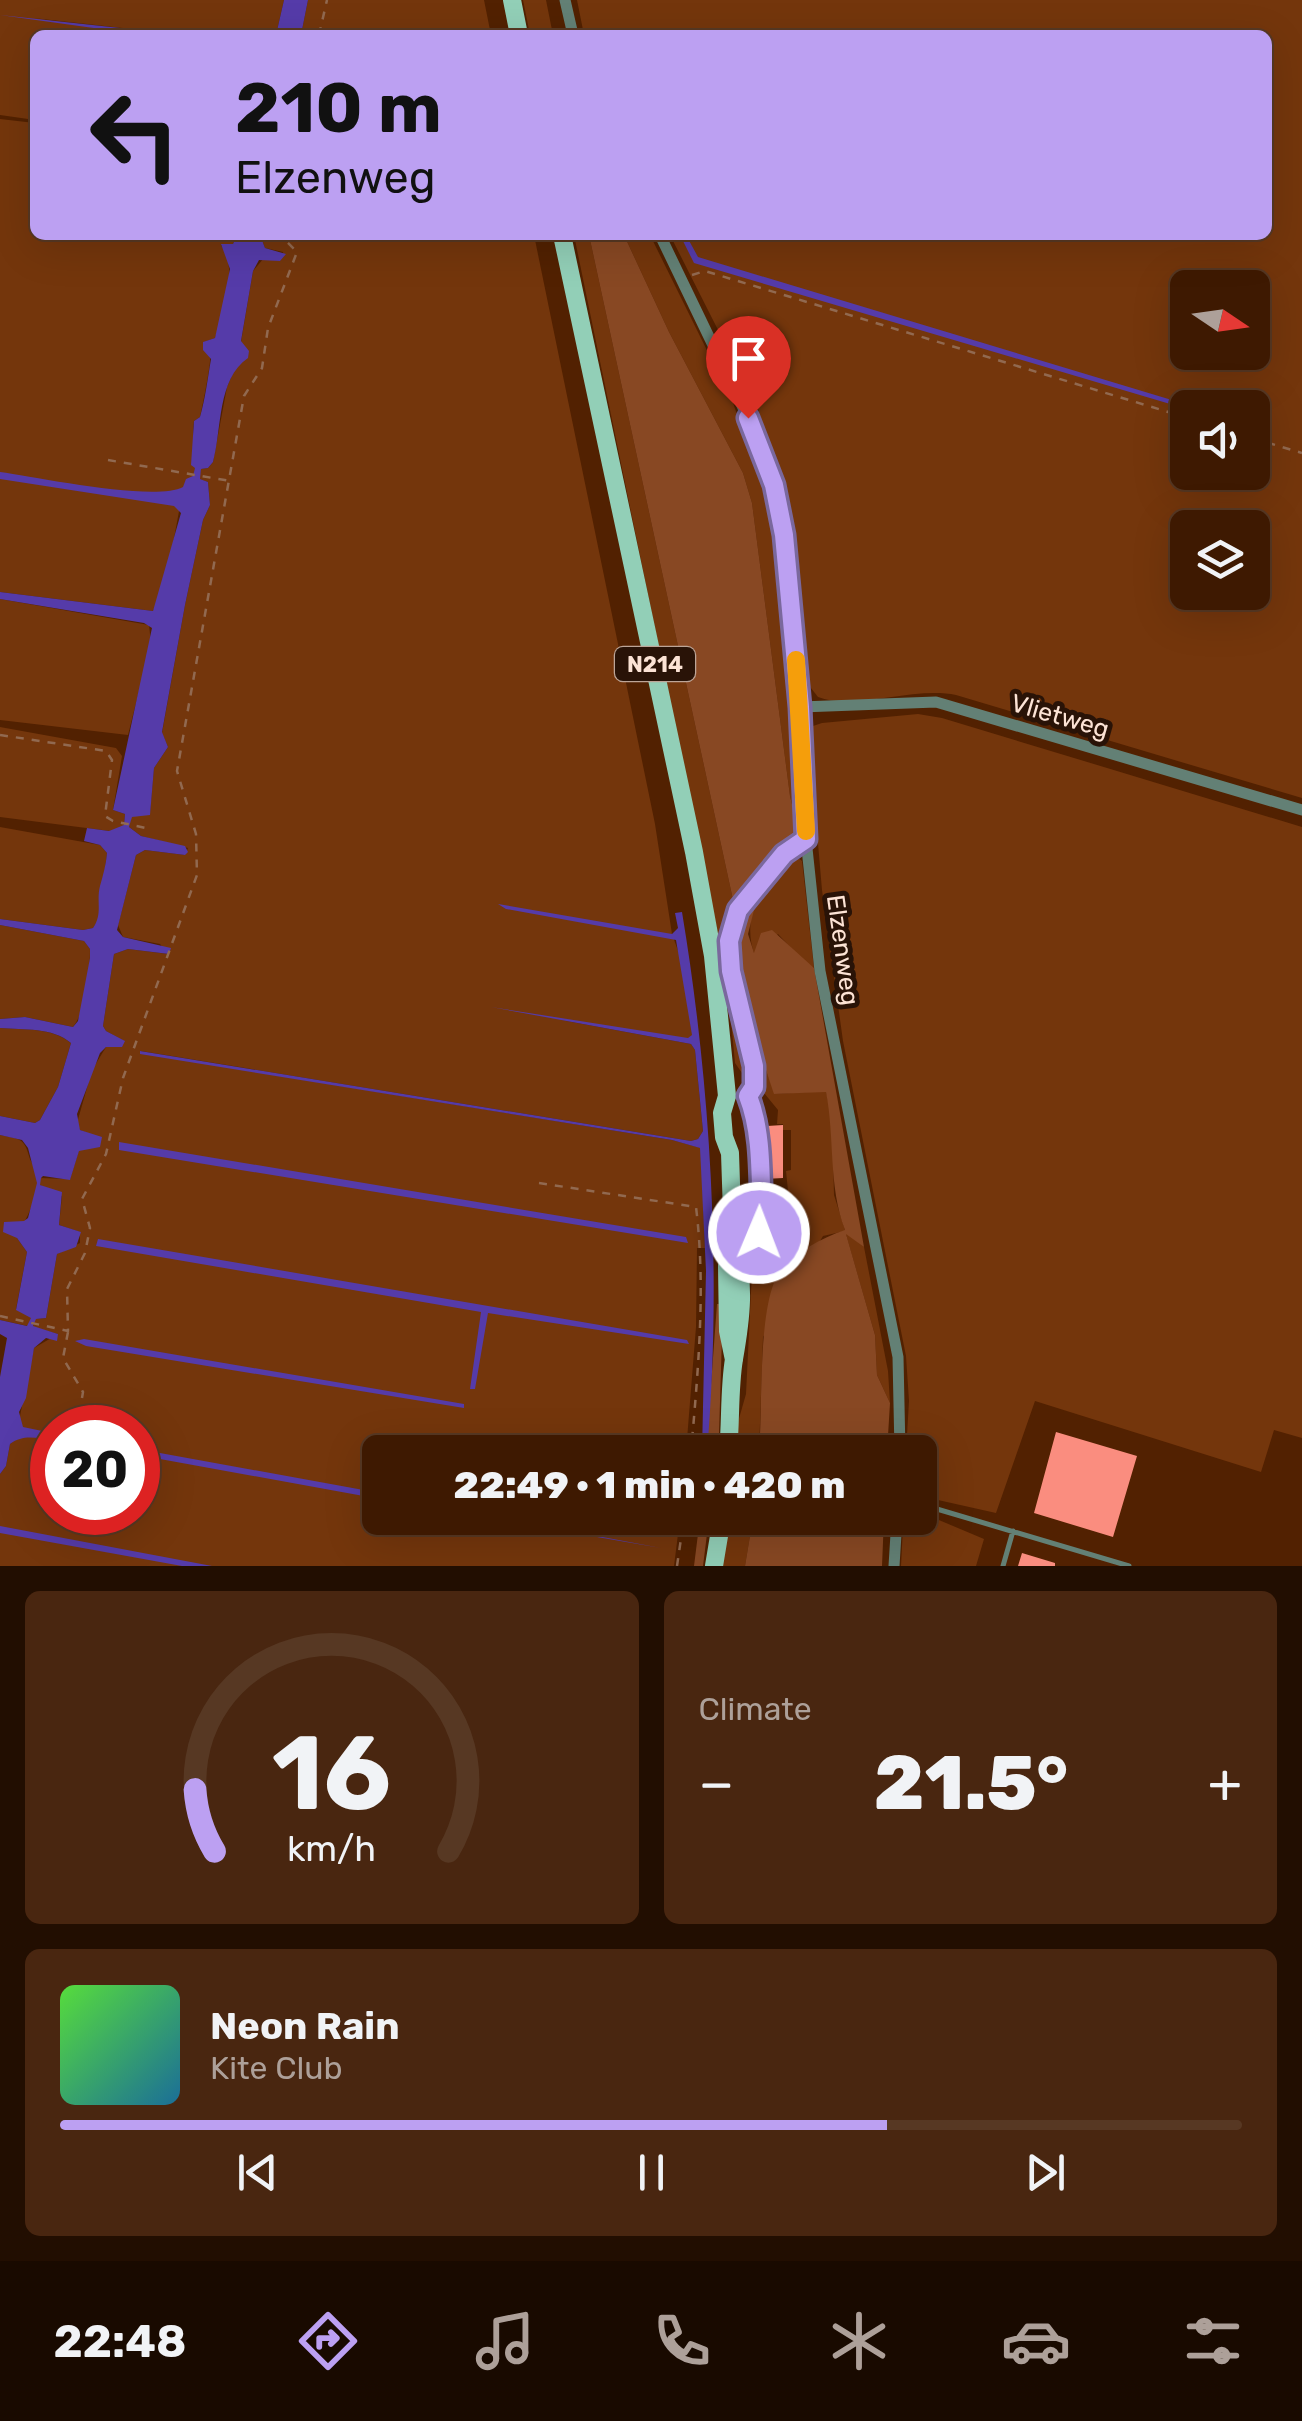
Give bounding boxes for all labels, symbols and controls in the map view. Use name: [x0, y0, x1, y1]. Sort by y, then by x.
text: 210 m: [235, 67, 442, 150]
icon: left: [70, 70, 200, 200]
text: Elzenweg: [235, 151, 436, 204]
north arrow: [1170, 270, 1270, 370]
map controls: [1170, 270, 1270, 610]
pin: [706, 316, 791, 419]
icon: arrive: [721, 331, 776, 386]
button: sound: [1170, 390, 1270, 490]
button: layers: [1170, 510, 1270, 610]
road number: N214: [615, 647, 695, 681]
street label: Vlietweg: [1008, 688, 1112, 744]
street label: Elzenweg: [821, 893, 865, 1007]
position arrow: [707, 1181, 811, 1285]
speed limit sign: 20: [30, 1405, 160, 1535]
text: 22:49 · 1 min · 420 m: [453, 1462, 846, 1508]
text: Climate: [699, 1690, 812, 1728]
text: 16: [272, 1712, 391, 1835]
text: 21.5°: [874, 1739, 1068, 1828]
text: −: [699, 1751, 734, 1816]
text: +: [1208, 1751, 1242, 1816]
text: km/h: [287, 1828, 376, 1870]
text: Neon Rain: [210, 2003, 400, 2049]
text: Kite Club: [210, 2049, 343, 2087]
icon: previous: [230, 2145, 285, 2200]
icon: pause: [624, 2145, 679, 2200]
icon: next: [1018, 2145, 1073, 2200]
icon: directions: [293, 2306, 363, 2376]
icon: music: [470, 2306, 540, 2376]
icon: phone: [647, 2306, 717, 2376]
icon: climate: [824, 2306, 894, 2376]
icon: car: [1001, 2306, 1071, 2376]
icon: filters: [1178, 2306, 1248, 2376]
text: 22:48: [54, 2315, 186, 2368]

